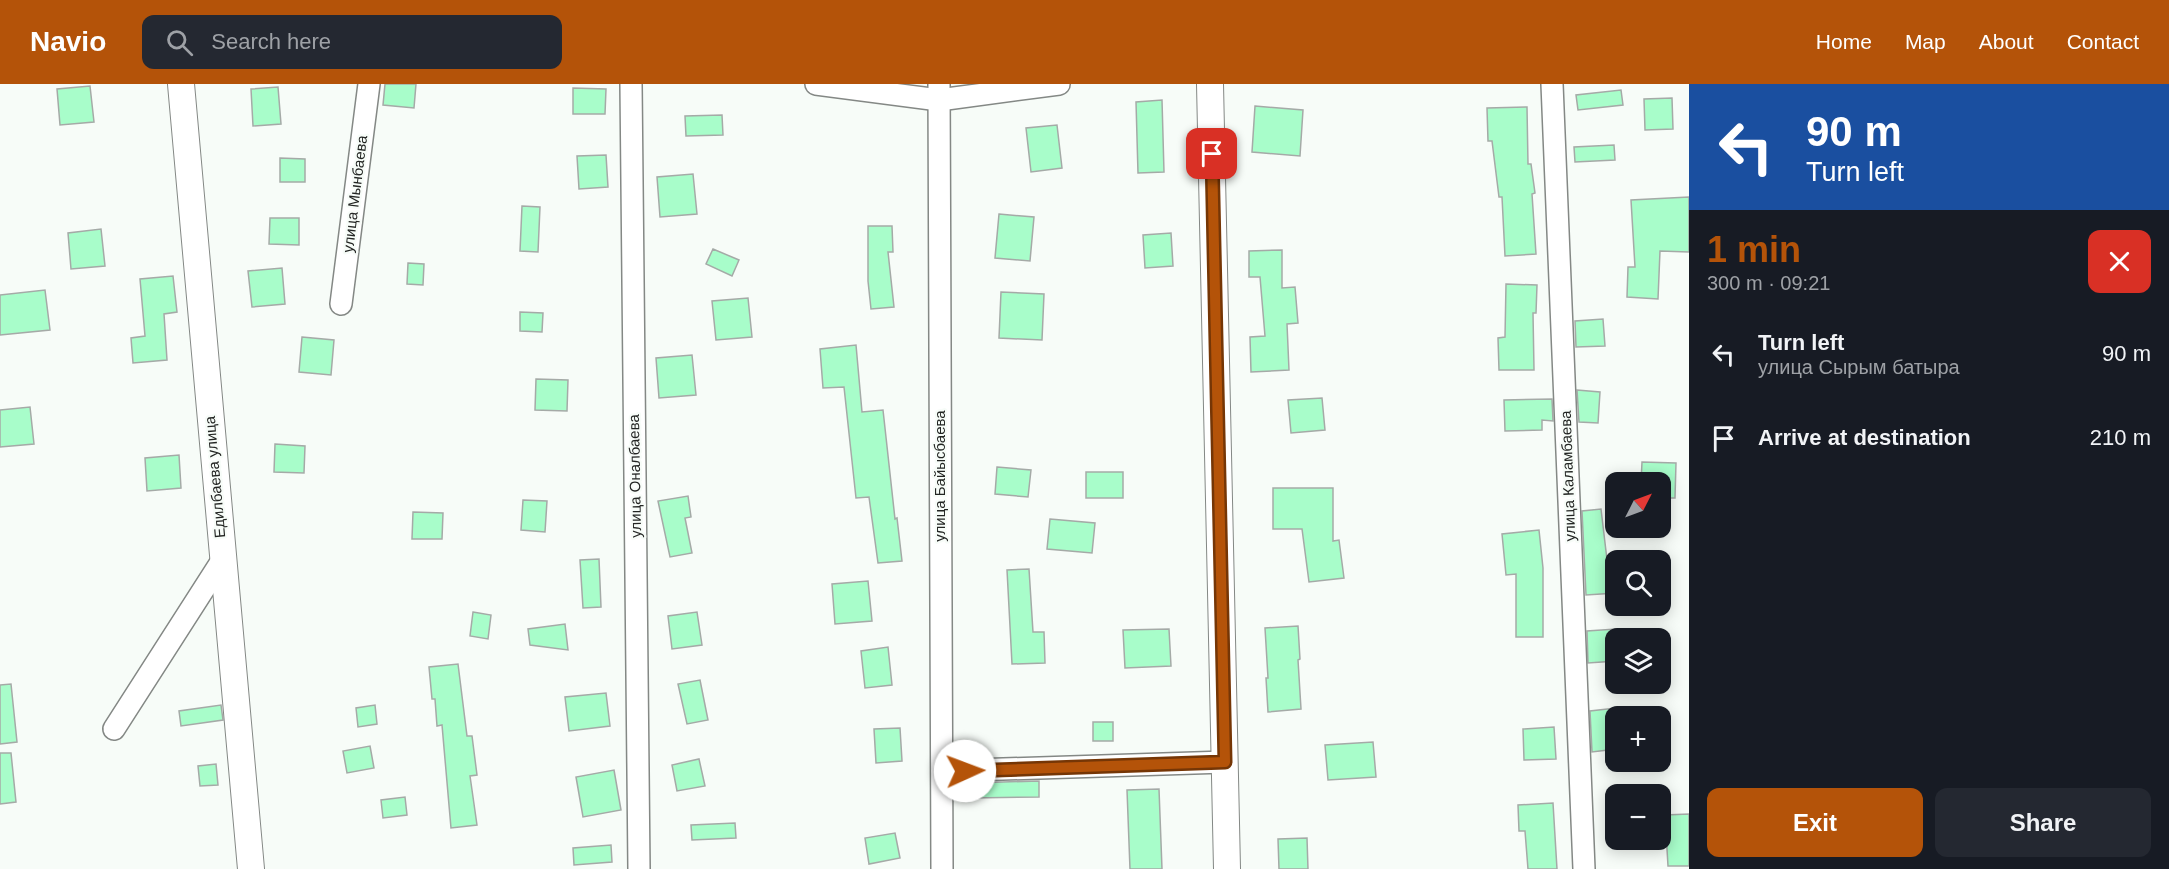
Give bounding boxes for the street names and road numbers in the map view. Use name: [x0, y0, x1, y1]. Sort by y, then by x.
street label: улица Мынбаева: [339, 134, 370, 254]
street label: улица Байысбаева: [931, 410, 948, 542]
street label: улица Каламбаева: [1557, 410, 1578, 542]
street label: улица Оналбаева: [625, 413, 644, 538]
street label: Едилбаева улица: [201, 415, 228, 539]

